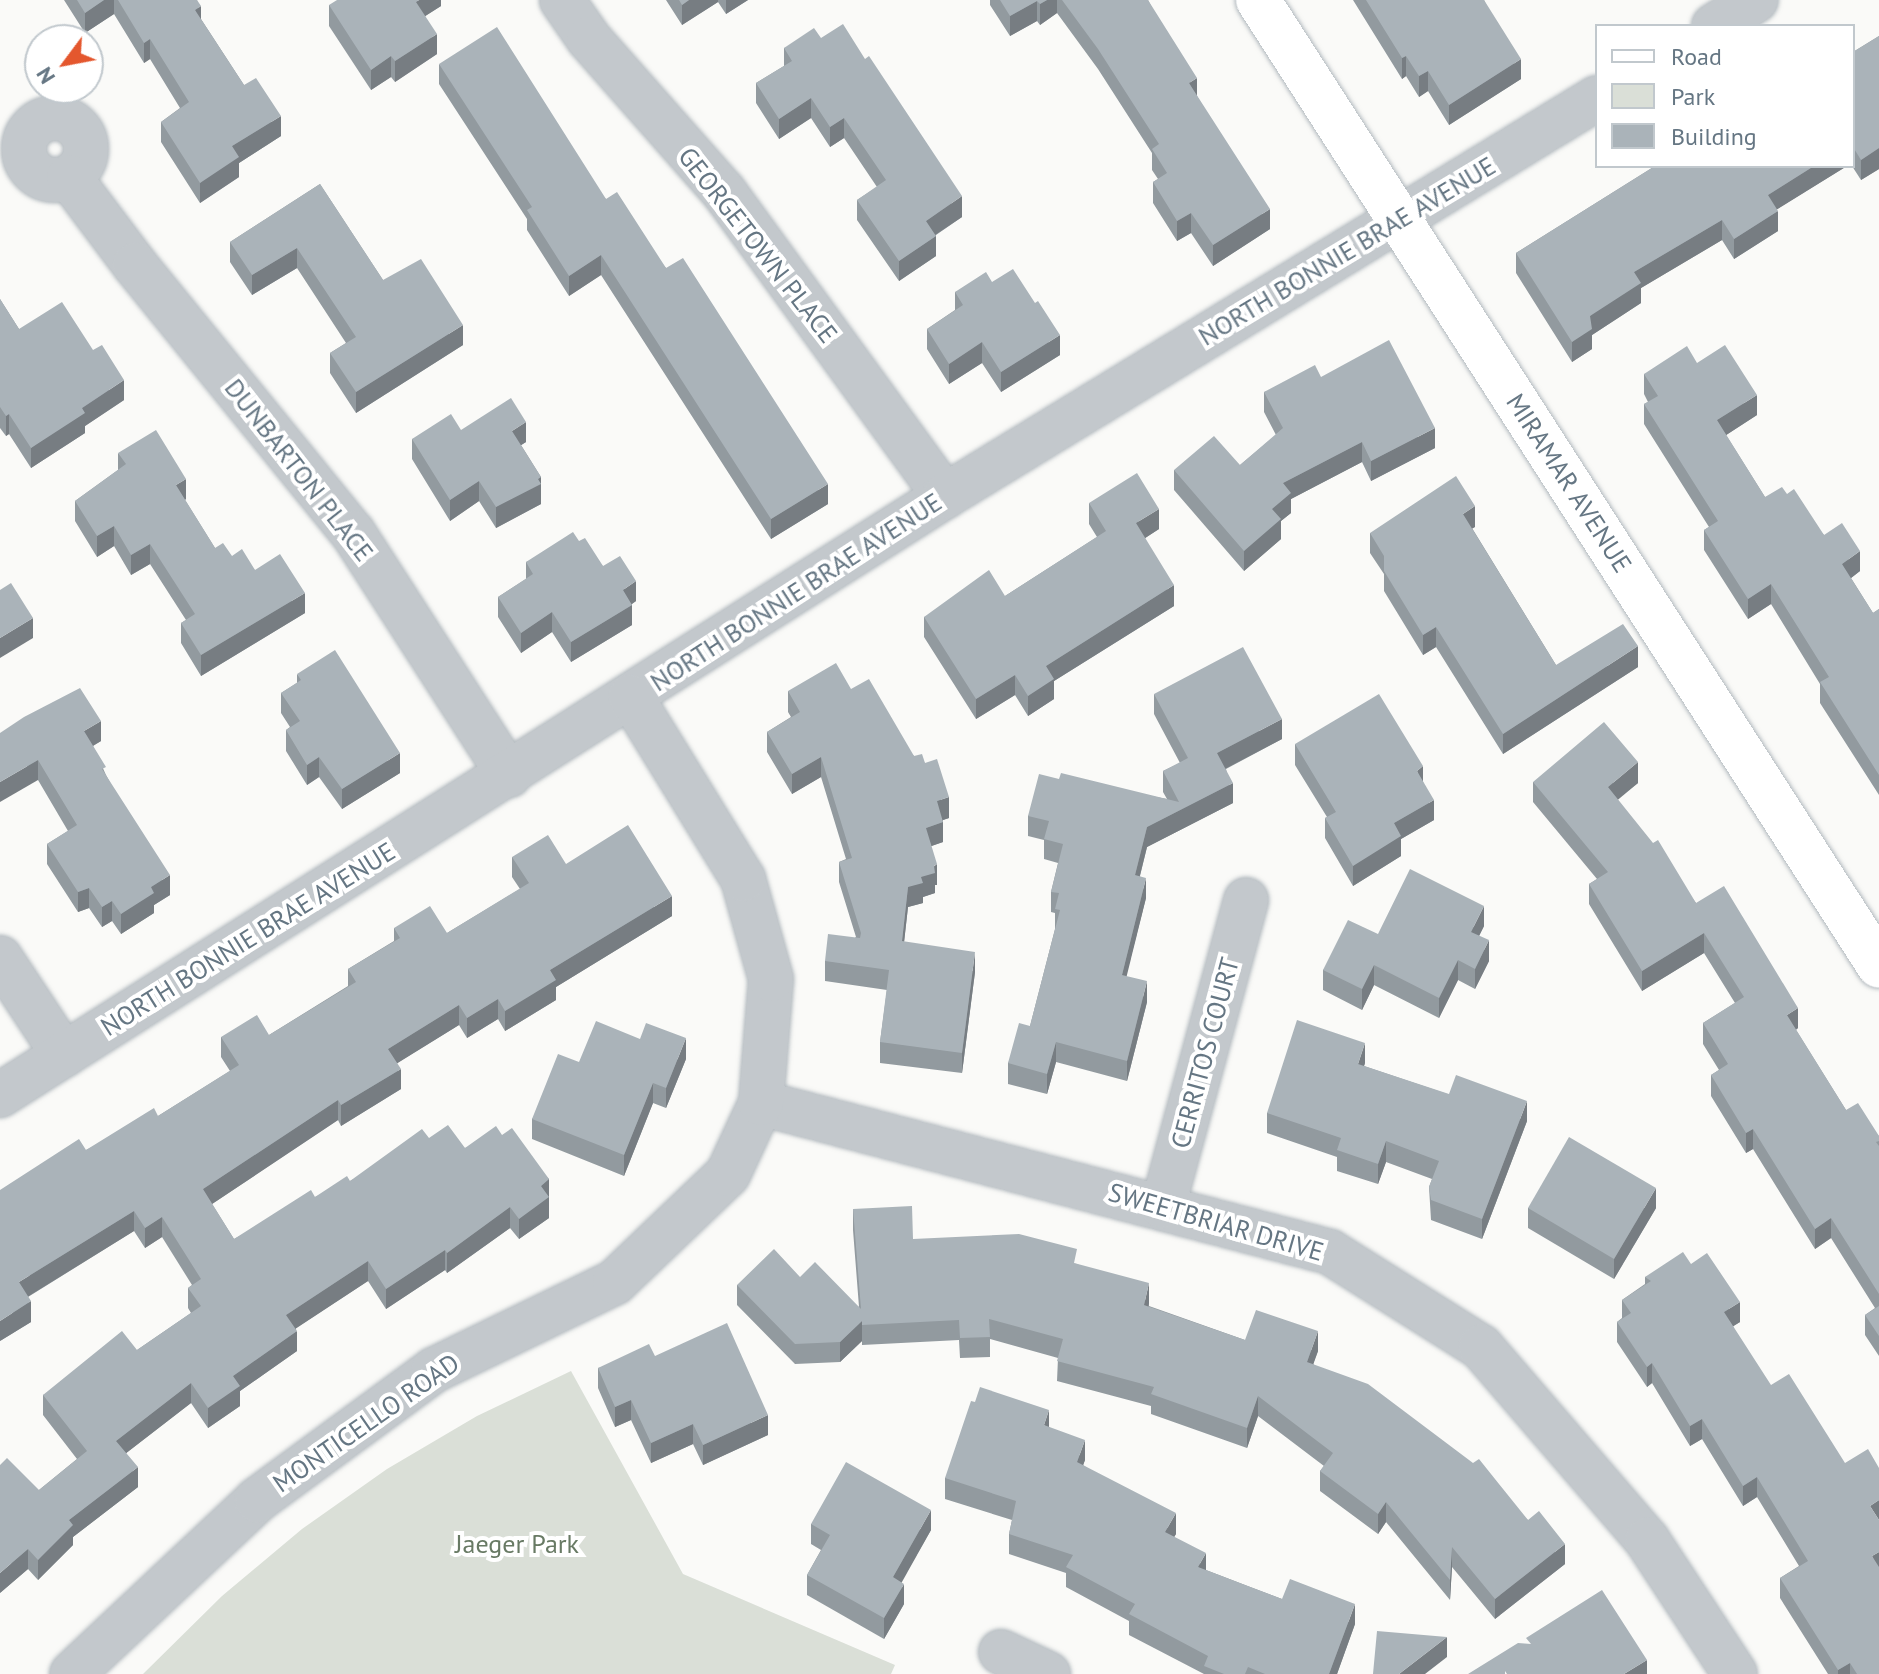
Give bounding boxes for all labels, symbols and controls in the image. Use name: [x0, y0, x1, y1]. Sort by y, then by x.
north arrow: [24, 24, 104, 104]
legend: [1595, 24, 1855, 168]
text: Road: [1671, 41, 1722, 72]
text: N: [30, 62, 61, 89]
text: Park: [1671, 81, 1715, 112]
text: Building: [1671, 121, 1757, 152]
street label: GEORGETOWN PLACE: [672, 141, 844, 349]
street label: NORTH BONNIE BRAE AVENUE: [1193, 150, 1501, 352]
street label: DUNBARTON PLACE: [218, 373, 380, 567]
street label: MIRAMAR AVENUE: [1499, 388, 1639, 578]
street label: NORTH BONNIE BRAE AVENUE: [644, 486, 948, 698]
street label: NORTH BONNIE BRAE AVENUE: [95, 835, 401, 1043]
street label: CERRITOS COURT: [1165, 954, 1245, 1152]
street label: SWEETBRIAR DRIVE: [1105, 1176, 1327, 1268]
street label: MONTICELLO ROAD: [267, 1347, 465, 1499]
park label: Jaeger Park: [455, 1528, 579, 1560]

